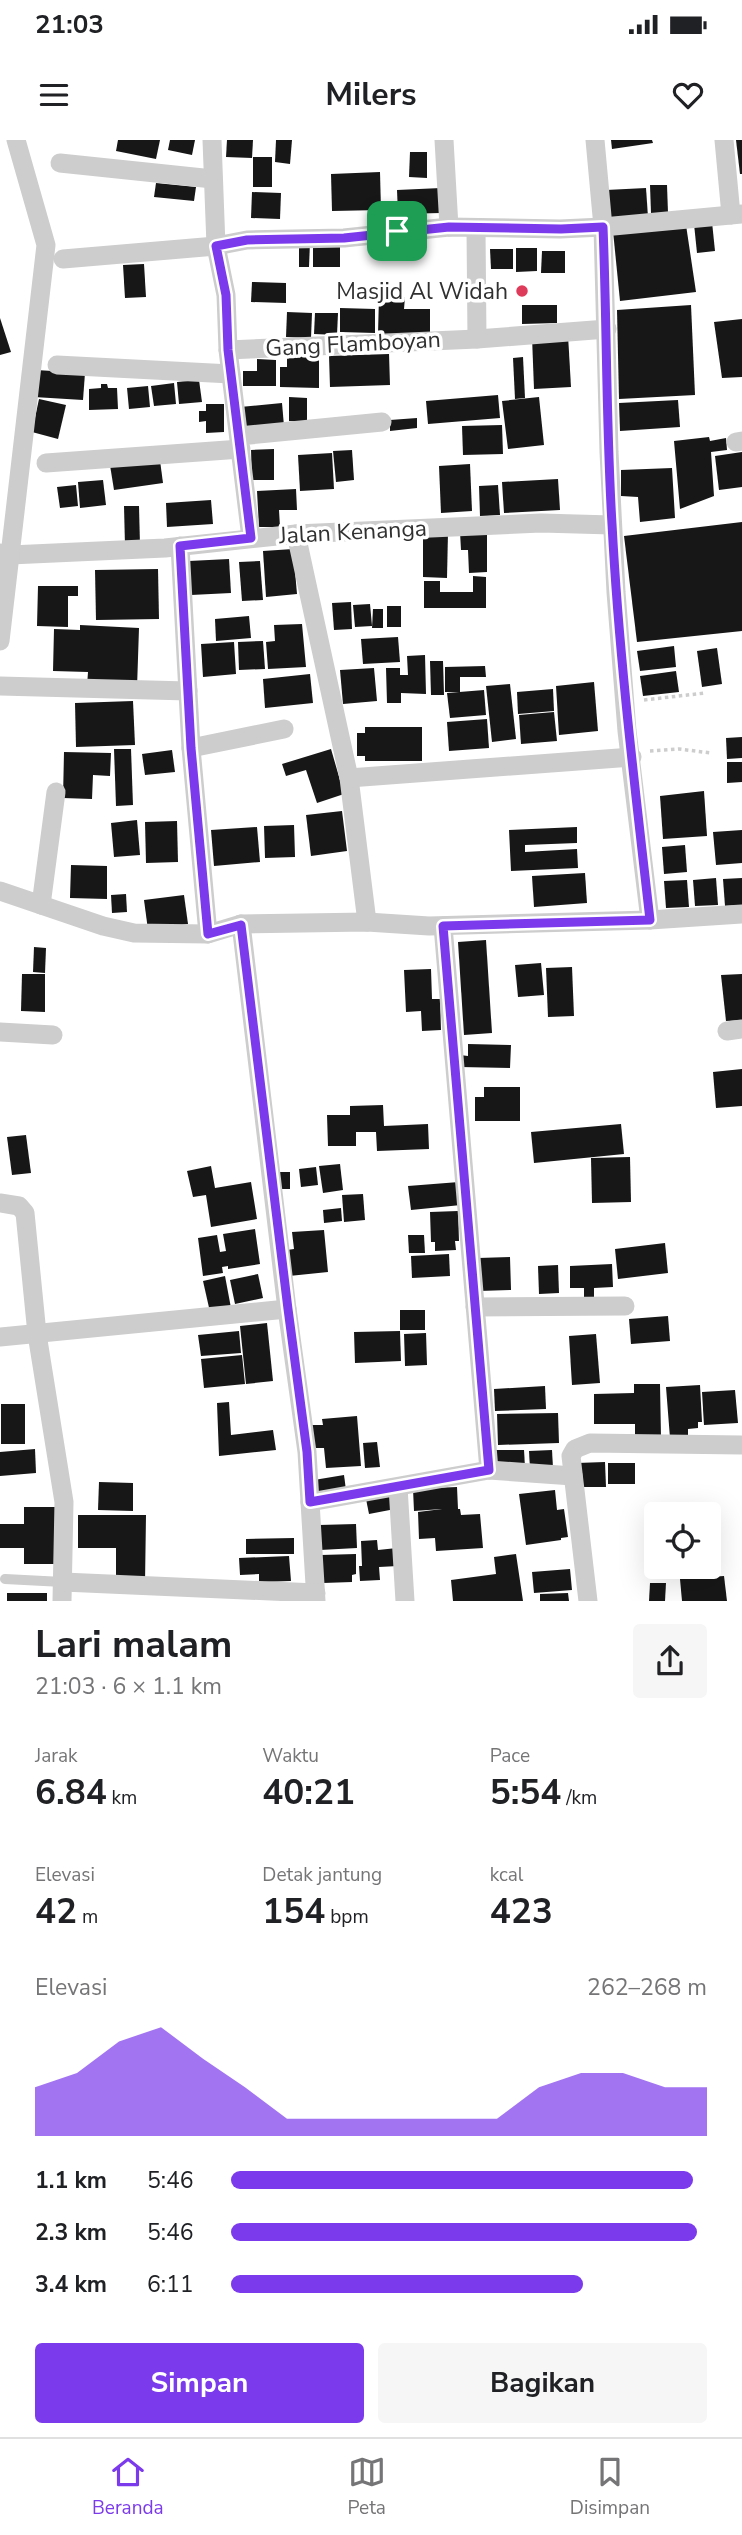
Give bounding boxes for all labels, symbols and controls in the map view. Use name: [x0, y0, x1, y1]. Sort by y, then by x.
text: 21:03: [35, 7, 104, 42]
text: Milers: [325, 73, 417, 116]
icon: menu: [35, 76, 73, 114]
icon: heart: [669, 76, 707, 114]
pin: [367, 201, 427, 261]
icon: arrive: [378, 212, 416, 250]
place label: Masjid Al Widah: [336, 276, 508, 307]
marker: Masjid Al Widah: [514, 283, 530, 299]
street label: Gang Flamboyan: [265, 324, 441, 364]
street label: Jalan Kenanga: [277, 513, 428, 551]
map controls: [644, 1502, 721, 1579]
button: locate: [644, 1502, 721, 1579]
text: Lari malam: [35, 1619, 232, 1670]
button: share: [633, 1624, 707, 1698]
text: 21:03 · 6 × 1.1 km: [35, 1671, 222, 1702]
text: Jarak: [35, 1743, 78, 1769]
text: Waktu: [262, 1743, 319, 1769]
text: Pace: [490, 1743, 530, 1769]
text: 6.84: [35, 1769, 107, 1816]
text: 40:21: [262, 1769, 355, 1816]
text: 5:54: [490, 1769, 561, 1816]
text: km: [107, 1785, 137, 1811]
text: /km: [561, 1785, 597, 1811]
text: Elevasi: [35, 1862, 95, 1888]
text: Detak jantung: [262, 1862, 382, 1888]
text: kcal: [490, 1862, 523, 1888]
text: 42: [35, 1888, 77, 1935]
text: 154: [262, 1888, 325, 1935]
text: 423: [490, 1888, 553, 1935]
text: m: [77, 1904, 98, 1930]
text: bpm: [325, 1904, 369, 1930]
text: Elevasi: [35, 1972, 107, 2003]
text: 262–268 m: [587, 1972, 707, 2003]
text: 1.1 km: [35, 2165, 107, 2196]
text: 5:46: [147, 2165, 194, 2196]
text: 2.3 km: [35, 2217, 107, 2248]
text: 5:46: [147, 2217, 194, 2248]
text: 3.4 km: [35, 2269, 107, 2300]
text: 6:11: [147, 2269, 194, 2300]
button: Simpan: [35, 2343, 364, 2423]
button: Bagikan: [378, 2343, 707, 2423]
tab: Beranda: [92, 2453, 164, 2521]
tab: Peta: [347, 2453, 386, 2521]
tab: Disimpan: [570, 2453, 650, 2521]

